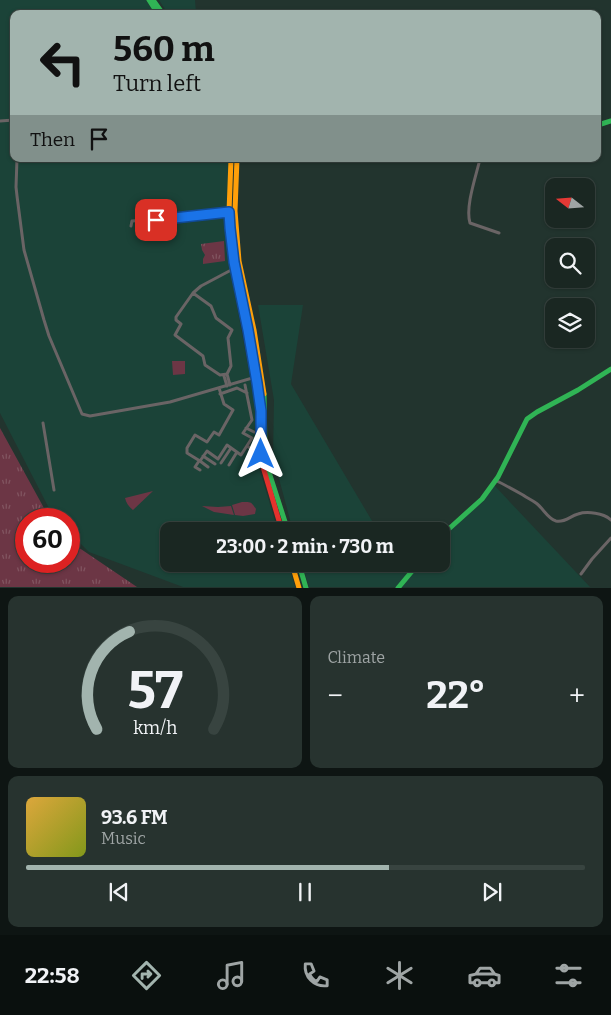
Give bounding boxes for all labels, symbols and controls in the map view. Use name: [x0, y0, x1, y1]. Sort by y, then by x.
text: 560 m: [113, 28, 215, 70]
icon: left: [30, 30, 95, 95]
text: Turn left: [113, 70, 201, 97]
icon: arrive: [85, 125, 113, 153]
text: Then: [30, 128, 75, 151]
north arrow: [545, 178, 595, 228]
map controls: [545, 178, 595, 348]
pin: [135, 199, 177, 241]
icon: arrive: [142, 206, 170, 234]
button: search: [545, 238, 595, 288]
button: layers: [545, 298, 595, 348]
position arrow: [234, 427, 286, 479]
speed limit sign: 60: [15, 508, 80, 573]
text: 23:00 · 2 min · 730 m: [216, 535, 394, 558]
text: Climate: [328, 648, 385, 667]
text: 57: [127, 659, 182, 722]
text: 22°: [426, 672, 486, 718]
text: −: [328, 679, 343, 712]
text: +: [569, 679, 585, 712]
text: km/h: [133, 717, 177, 739]
text: 93.6 FM: [101, 806, 168, 829]
text: Music: [101, 829, 146, 848]
icon: previous: [105, 878, 133, 906]
icon: pause: [291, 878, 319, 906]
icon: next: [478, 878, 506, 906]
icon: directions: [129, 958, 164, 993]
icon: music: [214, 958, 249, 993]
icon: phone: [298, 958, 333, 993]
icon: climate: [382, 958, 417, 993]
icon: car: [467, 958, 502, 993]
icon: filters: [551, 958, 586, 993]
text: 22:58: [25, 962, 80, 989]

